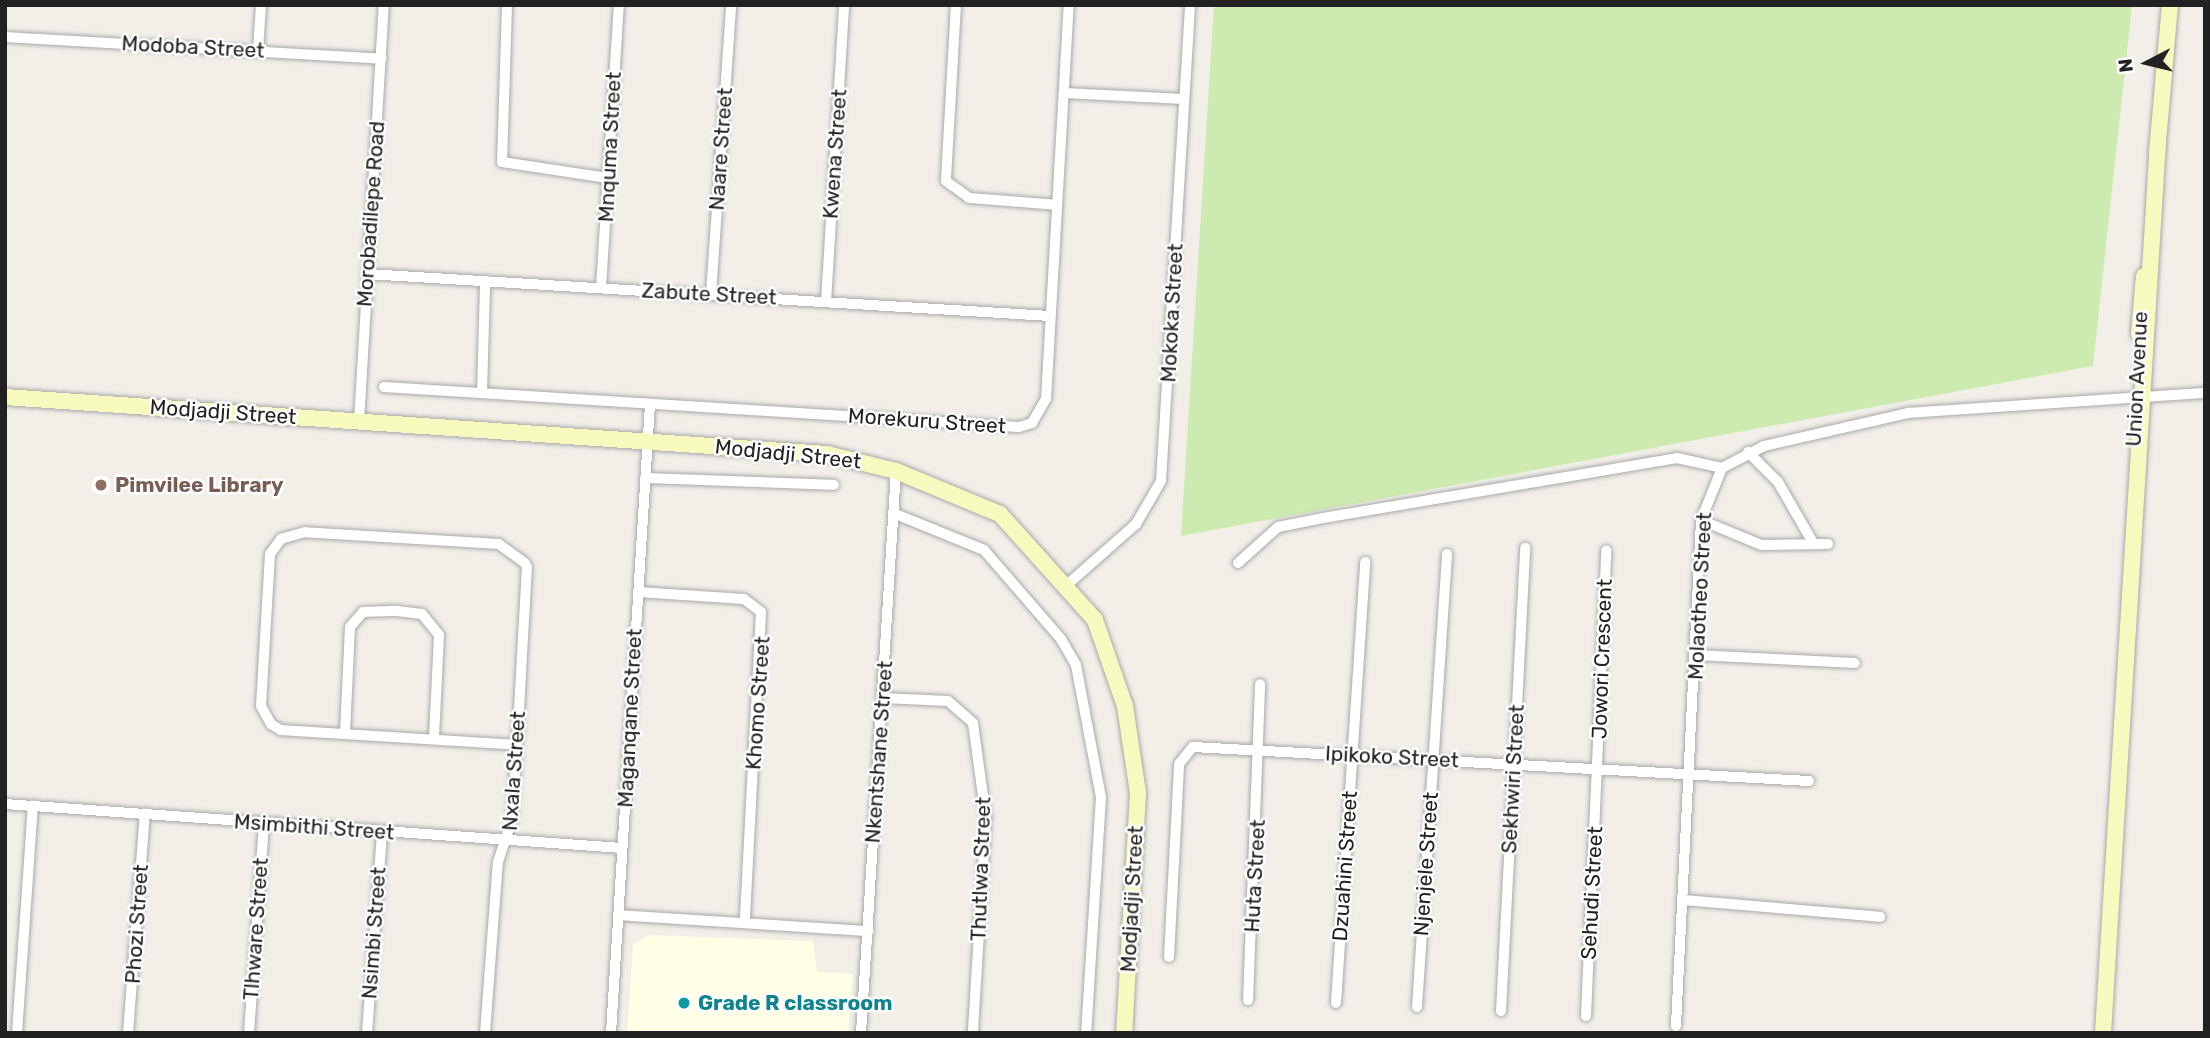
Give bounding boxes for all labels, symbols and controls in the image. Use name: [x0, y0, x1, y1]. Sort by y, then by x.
north arrow: [2112, 28, 2182, 98]
street label: Modoba Street: [121, 31, 265, 63]
text: N: [2113, 57, 2138, 74]
street label: Mnquma Street: [593, 71, 627, 223]
street label: Naare Street: [704, 87, 738, 211]
street label: Kwena Street: [818, 88, 852, 220]
street label: Morobadilepe Road: [352, 120, 390, 308]
street label: Mokoka Street: [1156, 243, 1188, 383]
street label: Zabute Street: [641, 278, 777, 310]
street label: Union Avenue: [2121, 310, 2153, 448]
street label: Modjadji Street: [149, 394, 297, 430]
street label: Morekuru Street: [847, 403, 1007, 439]
street label: Modjadji Street: [714, 434, 862, 474]
place label: Pimvilee Library: [115, 472, 284, 498]
marker: Pimvilee Library: [93, 477, 109, 493]
street label: Molaotheo Street: [1683, 511, 1717, 681]
street label: Jowori Crescent: [1587, 578, 1617, 740]
street label: Maganqane Street: [613, 628, 647, 808]
street label: Khomo Street: [741, 635, 775, 771]
street label: Nkentshane Street: [860, 660, 898, 844]
street label: Sekhwiri Street: [1497, 704, 1529, 854]
street label: Nxala Street: [497, 710, 531, 832]
street label: Ipikoko Street: [1324, 741, 1460, 773]
street label: Dzuahini Street: [1327, 790, 1363, 942]
street label: Njenjele Street: [1408, 791, 1444, 937]
street label: Thutlwa Street: [966, 796, 996, 942]
street label: Msimbithi Street: [233, 809, 395, 845]
street label: Huta Street: [1239, 819, 1271, 933]
street label: Modjadji Street: [1116, 825, 1148, 973]
street label: Sehudi Street: [1576, 826, 1608, 960]
street label: Tlhware Street: [238, 857, 274, 1001]
street label: Phozi Street: [120, 863, 154, 985]
street label: Nsimbi Street: [357, 866, 391, 1000]
place label: Grade R classroom: [698, 990, 892, 1016]
marker: Grade R classroom: [676, 995, 692, 1011]

